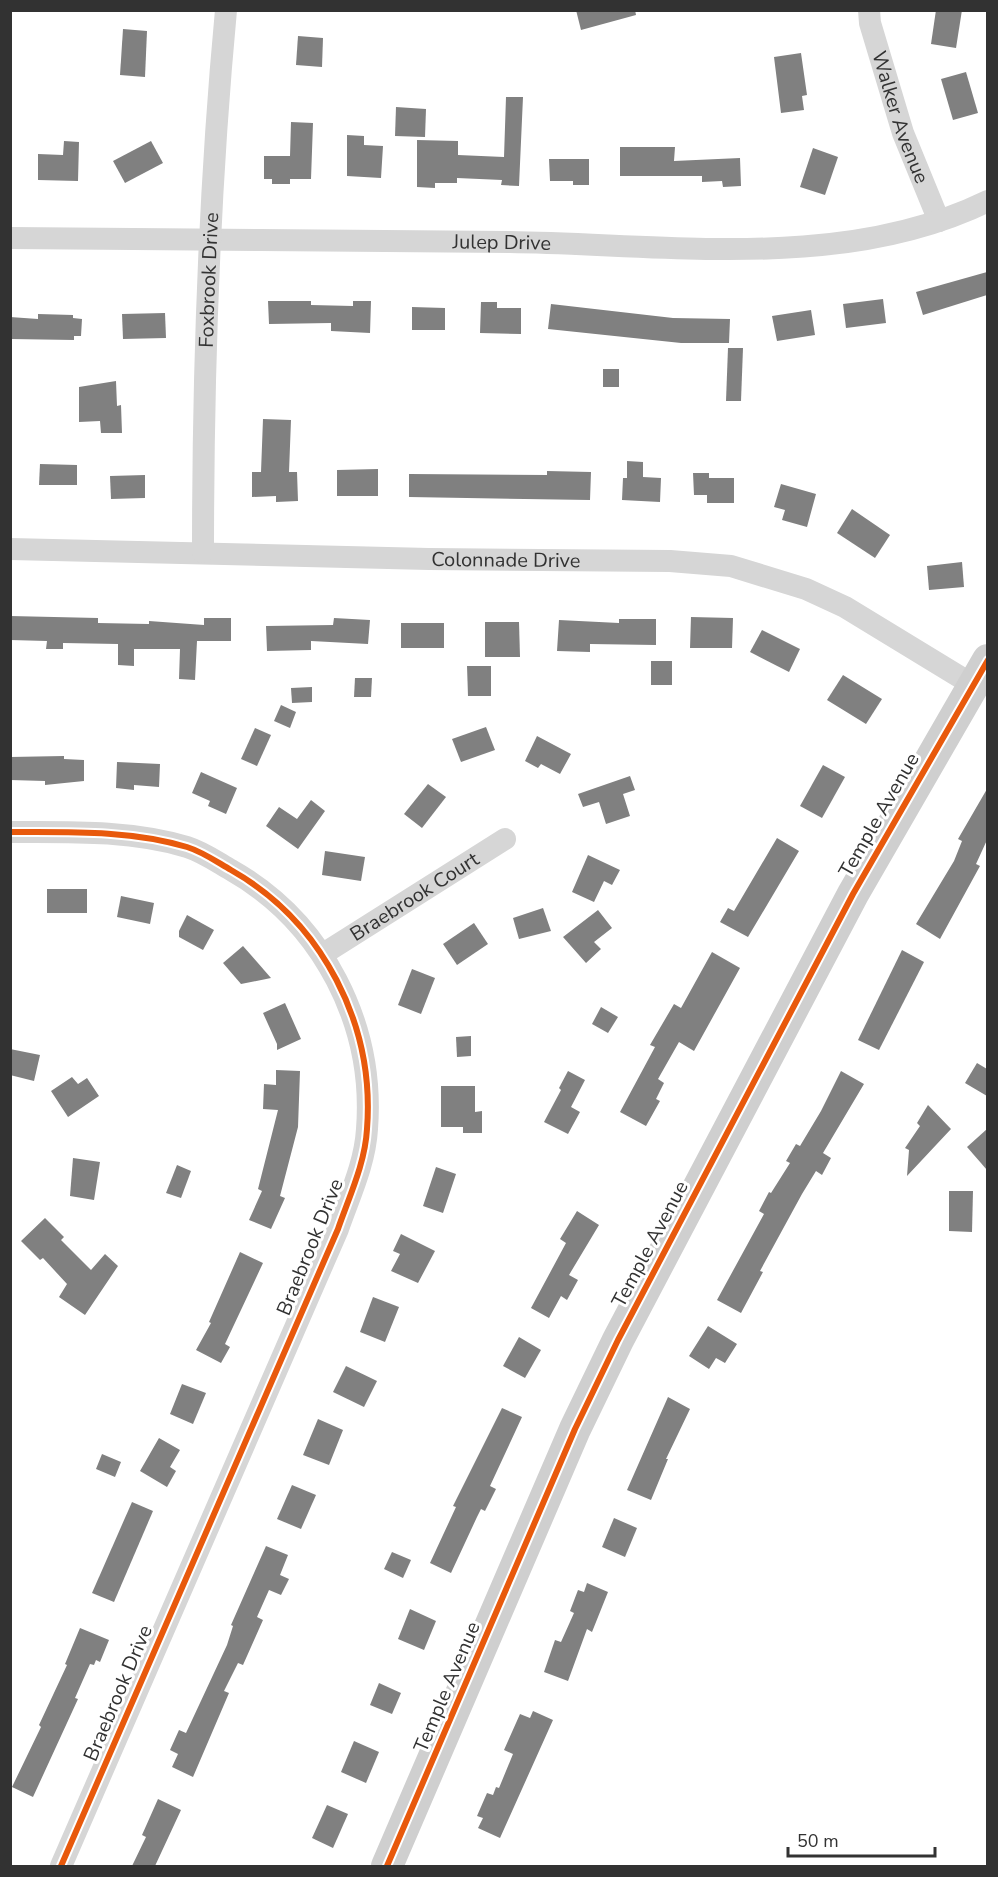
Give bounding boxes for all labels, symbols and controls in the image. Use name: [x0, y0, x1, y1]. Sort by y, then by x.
street label: Walker Avenue: [866, 48, 936, 187]
street label: Foxbrook Drive: [192, 212, 225, 348]
street label: Julep Drive: [452, 228, 551, 257]
street label: Colonnade Drive: [431, 546, 581, 574]
street label: Temple Avenue: [832, 748, 926, 882]
street label: Braebrook Court: [345, 845, 485, 947]
street label: Braebrook Drive: [270, 1175, 350, 1319]
street label: Temple Avenue: [605, 1176, 695, 1312]
street label: Temple Avenue: [407, 1617, 487, 1757]
street label: Braebrook Drive: [77, 1621, 159, 1765]
scale bar: [788, 1820, 935, 1858]
text: 50 m: [797, 1829, 839, 1853]

